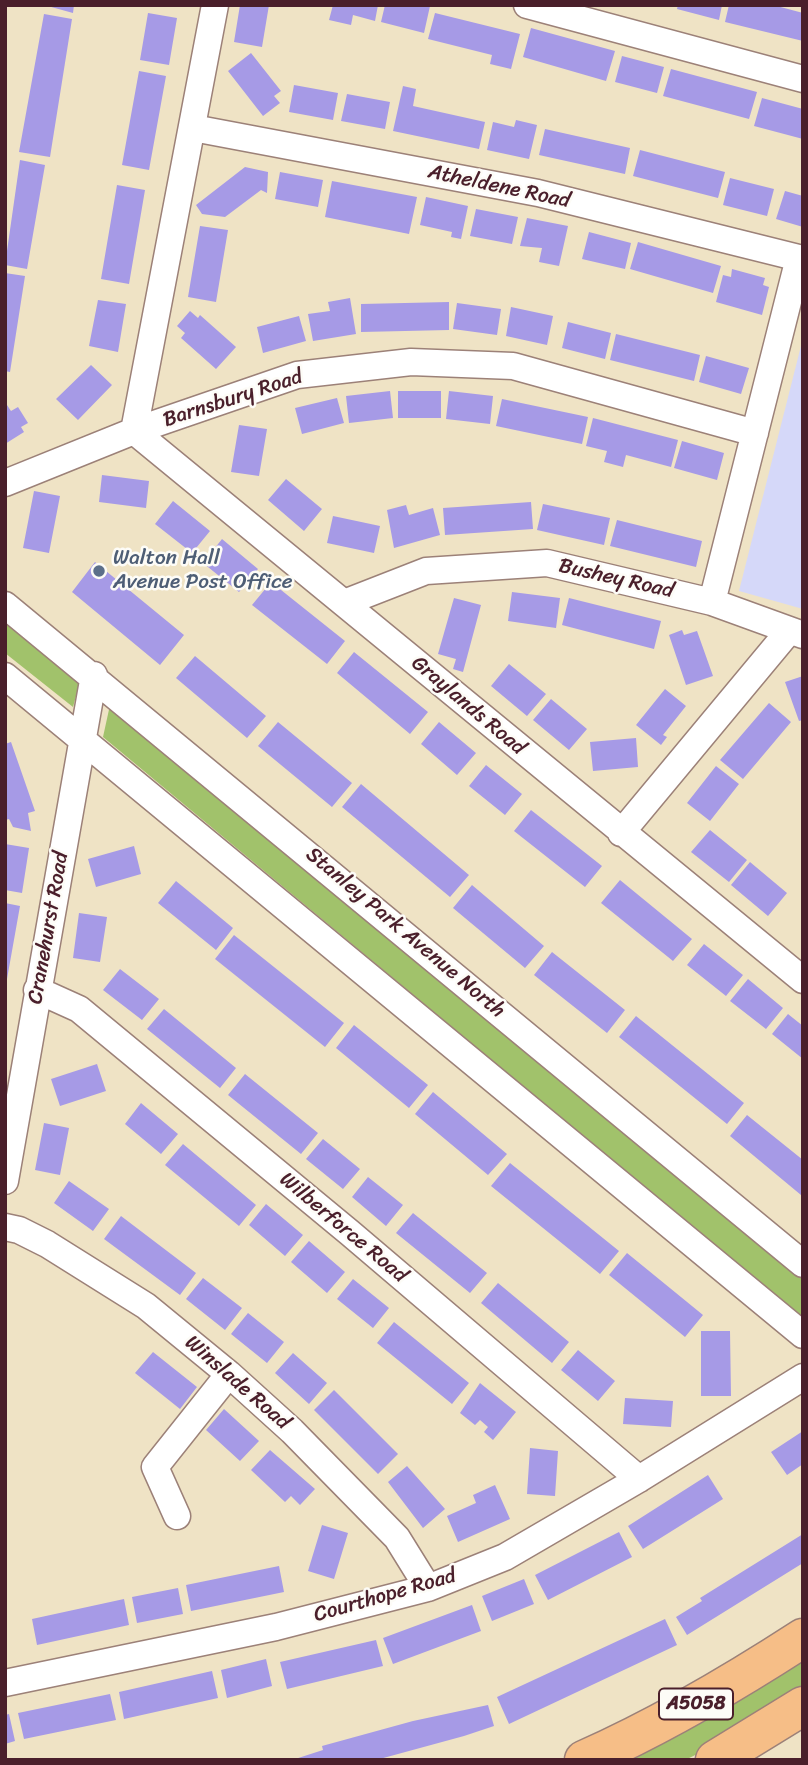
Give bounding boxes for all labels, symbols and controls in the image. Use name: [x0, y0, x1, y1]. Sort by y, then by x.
street label: Atheldene Road: [426, 160, 572, 214]
street label: Barnsbury Road: [160, 365, 306, 433]
place label: Walton Hall Avenue Post Office: [113, 546, 292, 596]
street label: Bushey Road: [556, 554, 676, 604]
marker: Walton Hall Avenue Post Office: [91, 563, 107, 579]
street label: Graylands Road: [406, 651, 530, 761]
street label: Stanley Park Avenue North: [300, 842, 510, 1024]
street label: Cranehurst Road: [23, 850, 75, 1006]
street label: Wilberforce Road: [274, 1167, 412, 1289]
street label: Winslade Road: [179, 1330, 295, 1436]
street label: Courthope Road: [311, 1564, 459, 1628]
road number: A5058: [659, 1688, 733, 1720]

